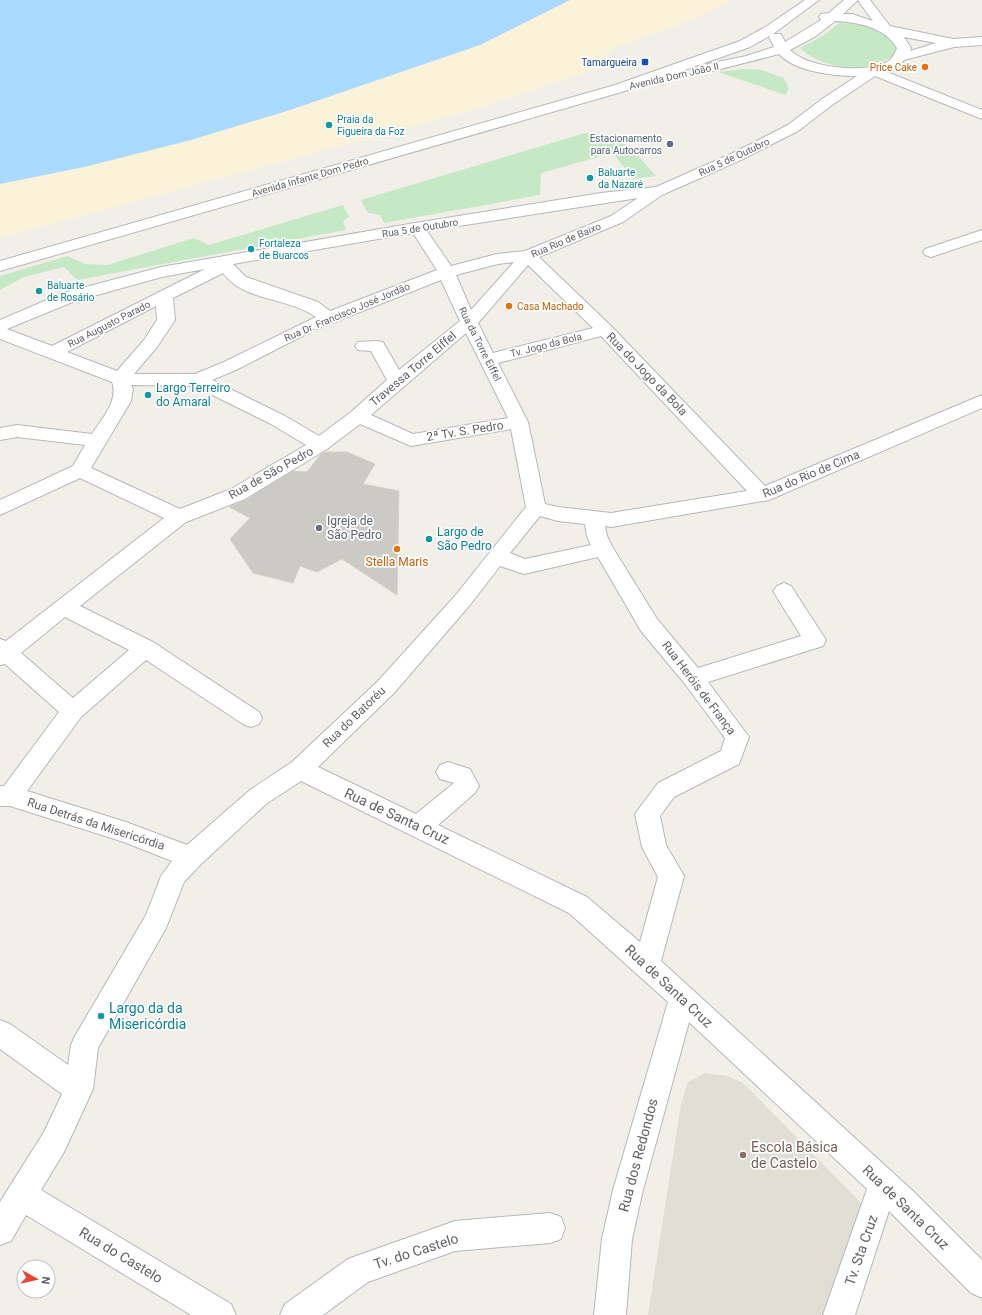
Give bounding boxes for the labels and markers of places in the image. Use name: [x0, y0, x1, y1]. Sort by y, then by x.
place label: Tamargueira: [581, 57, 637, 68]
marker: Tamargueira: [640, 57, 650, 67]
place label: Price Cake: [870, 62, 917, 73]
marker: Price Cake: [920, 62, 930, 72]
place label: Praia da Figueira da Foz: [337, 114, 405, 137]
marker: Praia da Figueira da Foz: [324, 120, 334, 130]
place label: Estacionamento para Autocarros: [590, 133, 662, 156]
marker: Estacionamento para Autocarros: [665, 139, 675, 149]
place label: Baluarte da Nazaré: [598, 167, 643, 190]
marker: Baluarte da Nazaré: [585, 173, 595, 183]
place label: Fortaleza de Buarcos: [259, 238, 309, 261]
marker: Fortaleza de Buarcos: [246, 244, 256, 254]
place label: Baluarte de Rosário: [47, 280, 95, 303]
marker: Baluarte de Rosário: [34, 286, 44, 296]
marker: Casa Machado: [504, 301, 514, 311]
place label: Casa Machado: [517, 301, 584, 312]
place label: Largo Terreiro do Amaral: [156, 381, 230, 409]
marker: Largo Terreiro do Amaral: [143, 390, 153, 400]
place label: Igreja de São Pedro: [327, 514, 382, 542]
marker: Igreja de São Pedro: [314, 523, 324, 533]
place label: Largo de São Pedro: [437, 525, 492, 553]
marker: Largo de São Pedro: [424, 534, 434, 544]
marker: Stella Maris: [392, 544, 402, 554]
place label: Stella Maris: [366, 555, 428, 569]
place label: Largo da da Misericórdia: [109, 1000, 186, 1032]
marker: Largo da da Misericórdia: [96, 1011, 106, 1021]
place label: Escola Básica de Castelo: [751, 1139, 838, 1171]
marker: Escola Básica de Castelo: [738, 1150, 748, 1160]

